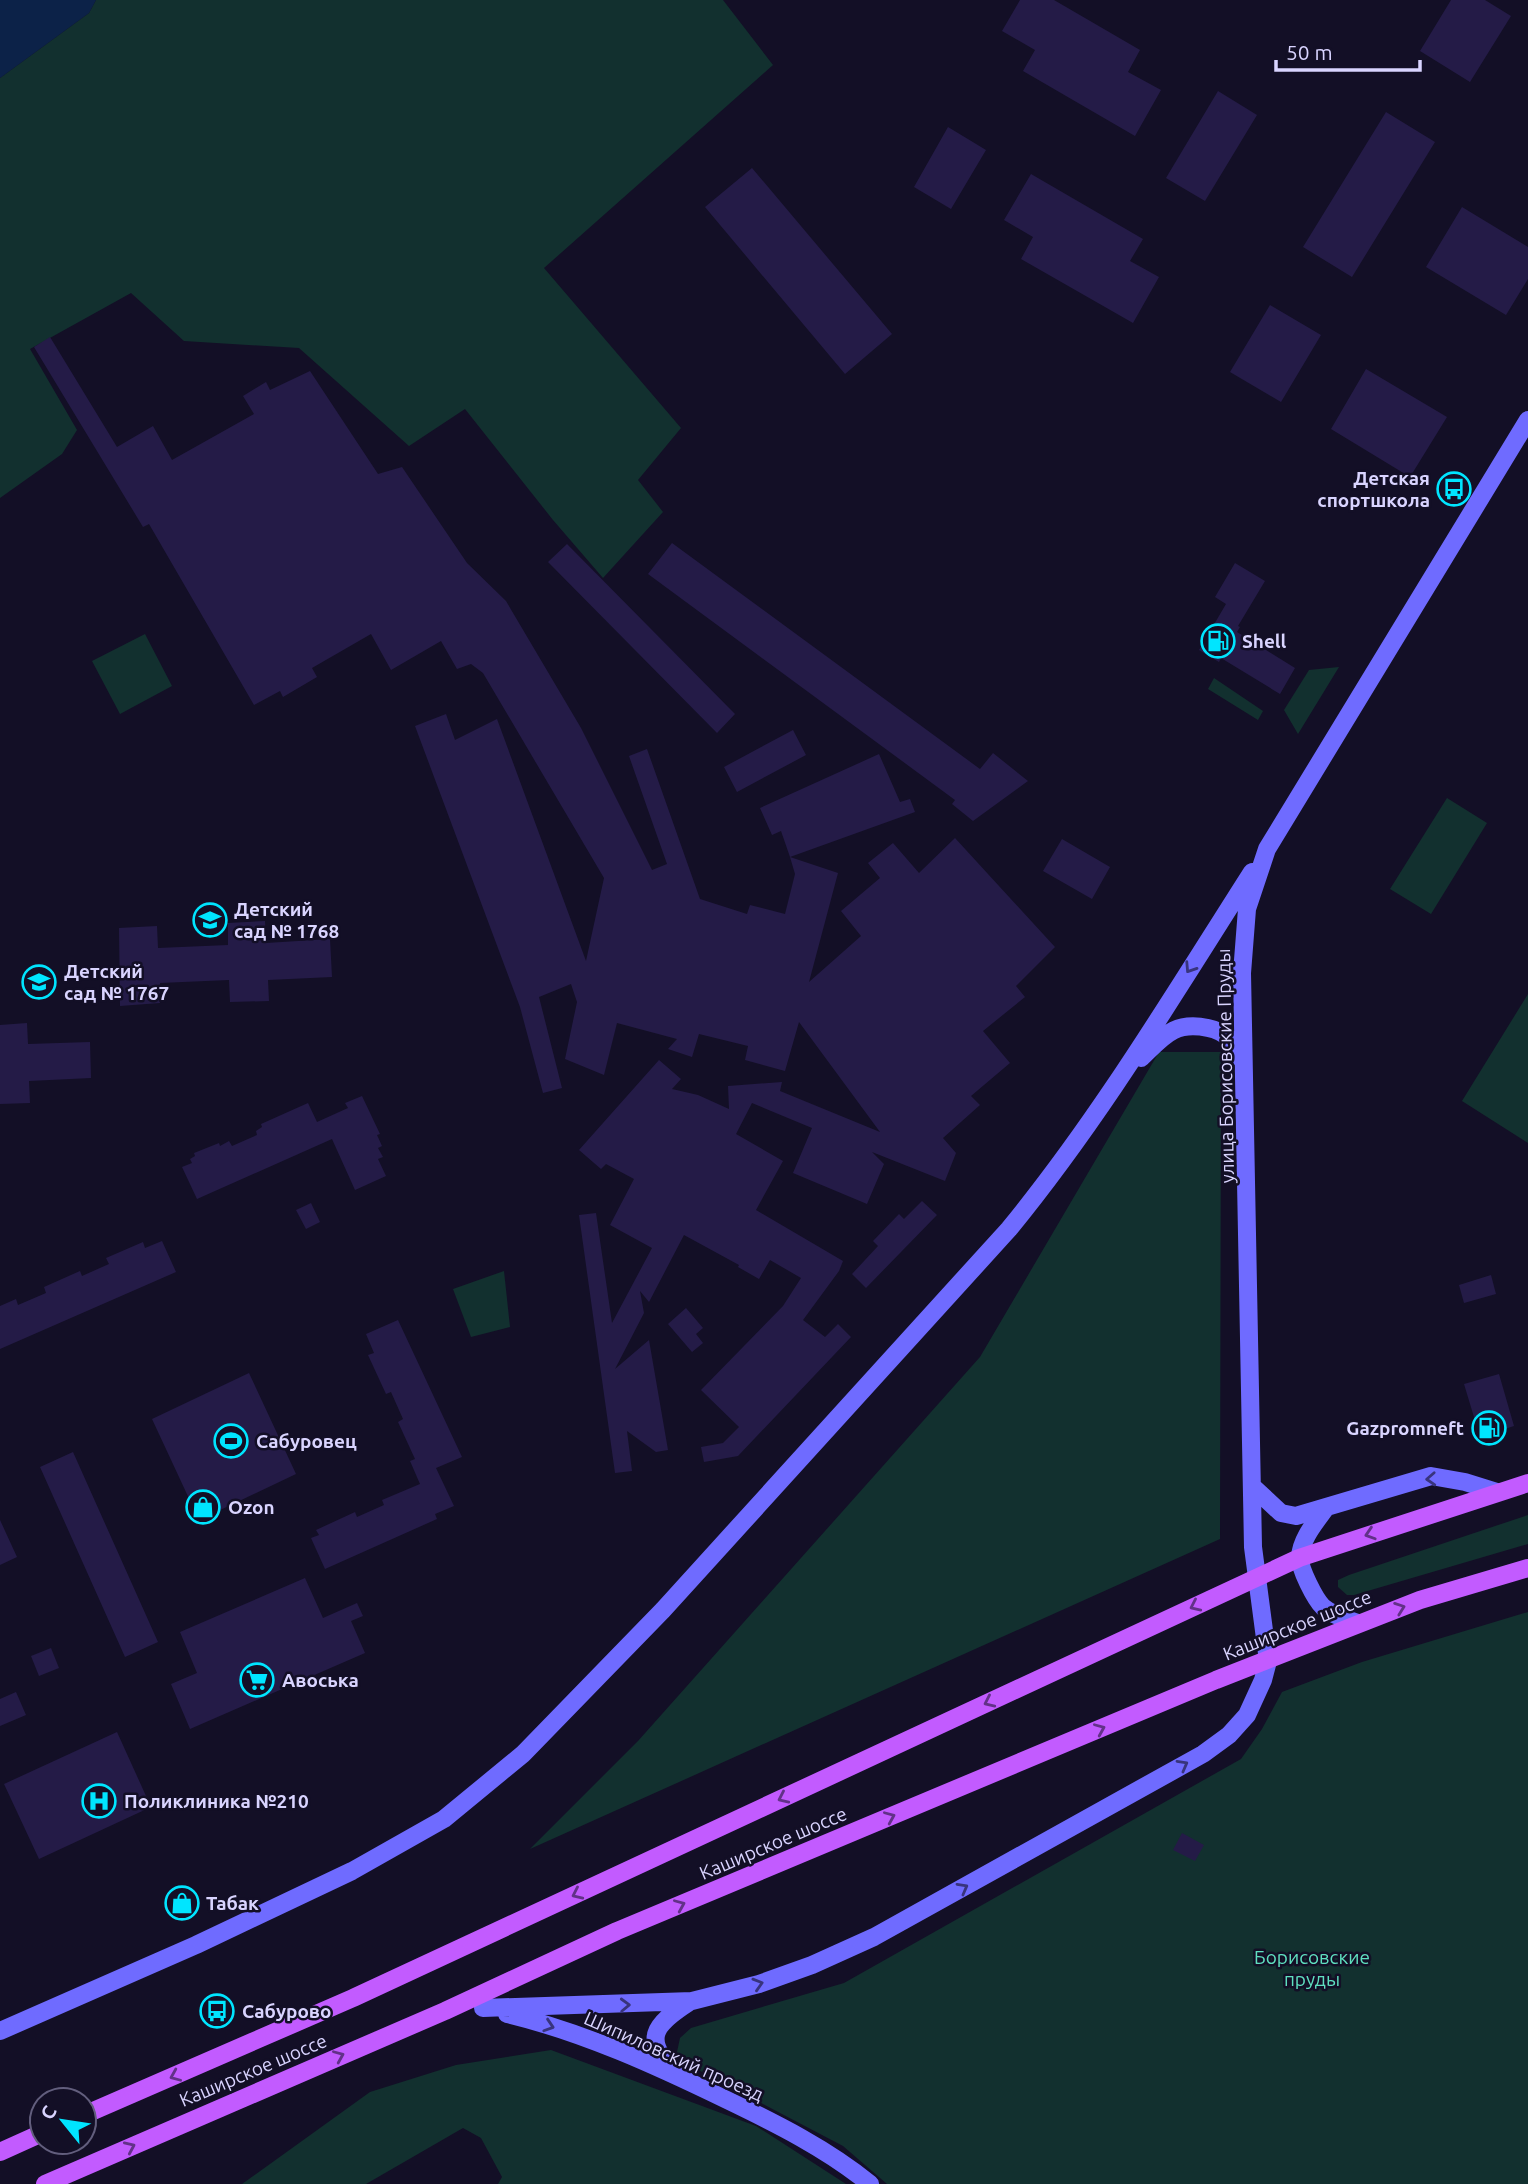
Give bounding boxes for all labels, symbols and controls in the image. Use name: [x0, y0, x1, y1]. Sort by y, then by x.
scale bar: [1276, 28, 1420, 72]
text: 50 m: [1286, 40, 1333, 64]
place label: Детская спортшкола: [1317, 467, 1430, 511]
bus stop icon: Детская спортшкола: [1435, 470, 1473, 508]
fuel station icon: Shell: [1199, 622, 1237, 660]
place label: Shell: [1242, 630, 1287, 652]
place label: Детский сад № 1768: [234, 898, 339, 942]
school or university icon: Детский сад № 1768: [191, 901, 229, 939]
street label: улица Борисовские Пруды: [1212, 948, 1238, 1184]
place label: Детский сад № 1767: [64, 960, 169, 1004]
one-way arrow: [1186, 961, 1199, 974]
school or university icon: Детский сад № 1767: [20, 963, 58, 1001]
fuel station icon: Gazpromneft: [1470, 1409, 1508, 1447]
place label: Gazpromneft: [1346, 1417, 1464, 1439]
sports icon: Сабуровец: [212, 1422, 250, 1460]
place label: Сабуровец: [256, 1430, 357, 1452]
one-way arrow: [1426, 1471, 1437, 1486]
shop icon: Ozon: [184, 1488, 222, 1526]
place label: Ozon: [228, 1496, 275, 1518]
one-way arrow: [1364, 1526, 1376, 1540]
street label: Каширское шоссе: [1220, 1585, 1374, 1665]
one-way arrow: [1190, 1598, 1202, 1612]
one-way arrow: [1393, 1602, 1405, 1616]
supermarket icon: Авоська: [238, 1661, 276, 1699]
place label: Авоська: [282, 1669, 359, 1691]
one-way arrow: [984, 1694, 996, 1708]
one-way arrow: [1093, 1723, 1105, 1737]
one-way arrow: [1176, 1760, 1189, 1773]
hospital icon: Поликлиника №210: [80, 1782, 118, 1820]
place label: Поликлиника №210: [124, 1790, 309, 1812]
one-way arrow: [778, 1790, 790, 1804]
street label: Каширское шоссе: [696, 1802, 850, 1884]
one-way arrow: [883, 1811, 895, 1825]
one-way arrow: [956, 1883, 968, 1896]
shop icon: Табак: [163, 1884, 201, 1922]
one-way arrow: [572, 1886, 584, 1900]
place label: Табак: [206, 1892, 259, 1914]
one-way arrow: [673, 1899, 686, 1913]
park label: Борисовские пруды: [1254, 1946, 1370, 1990]
one-way arrow: [751, 1978, 763, 1993]
bus stop icon: Сабурово: [198, 1992, 236, 2030]
one-way arrow: [620, 1997, 631, 2012]
place label: Сабурово: [242, 2000, 331, 2022]
street label: Шипиловский проезд: [581, 2007, 767, 2105]
one-way arrow: [542, 2018, 555, 2032]
street label: Каширское шоссе: [176, 2029, 330, 2111]
one-way arrow: [331, 2050, 344, 2064]
one-way arrow: [170, 2067, 182, 2081]
north arrow: [28, 2086, 98, 2156]
text: С: [36, 2102, 61, 2123]
one-way arrow: [123, 2141, 135, 2155]

